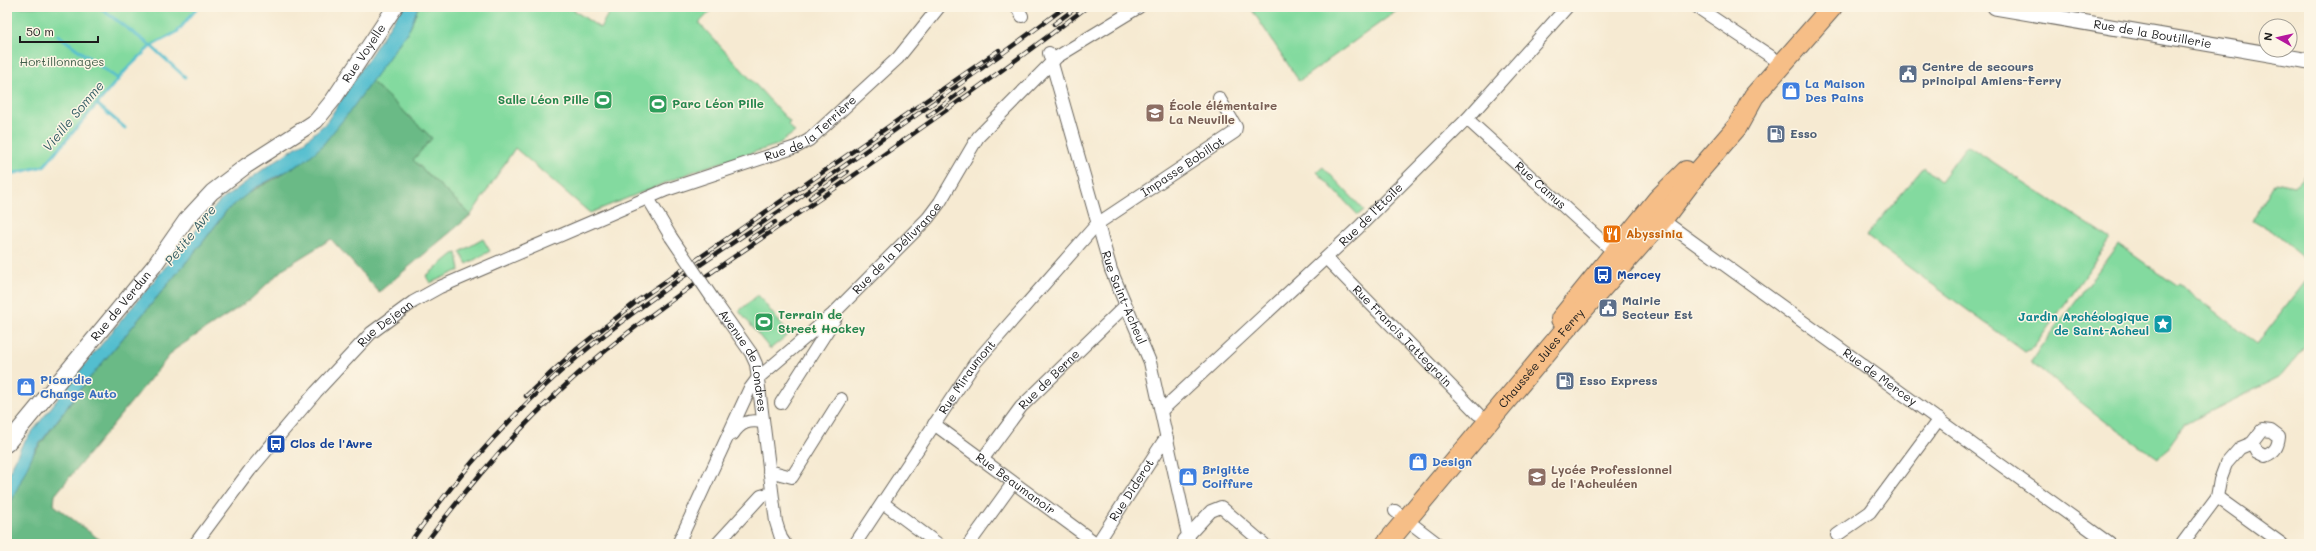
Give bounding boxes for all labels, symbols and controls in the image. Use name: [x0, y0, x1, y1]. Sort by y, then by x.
street label: Rue de la Boutillerie: [2093, 15, 2213, 51]
scale bar: [20, 18, 98, 44]
north arrow: [2258, 18, 2298, 58]
street label: Rue Voyelle: [338, 20, 389, 86]
text: 50 m: [26, 23, 54, 39]
text: N: [2260, 31, 2276, 42]
park label: Hortillonnages: [20, 53, 105, 69]
place label: Centre de secours principal Amiens-Ferry: [1922, 58, 2062, 88]
public building icon: Centre de secours principal Amiens-Ferry: [1897, 63, 1919, 85]
place label: La Maison Des Pains: [1805, 75, 1865, 105]
water label: Vieille Somme: [38, 77, 107, 155]
shop icon: La Maison Des Pains: [1780, 80, 1802, 102]
sports icon: Salle Léon Pille: [592, 89, 614, 111]
place label: Salle Léon Pille: [498, 91, 589, 107]
street label: Rue de la Terrière: [762, 91, 859, 164]
sports icon: Parc Léon Pille: [647, 93, 669, 115]
place label: Parc Léon Pille: [672, 95, 764, 111]
place label: École élémentaire La Neuville: [1169, 97, 1277, 127]
school or university icon: École élémentaire La Neuville: [1144, 102, 1166, 124]
fuel station icon: Esso: [1765, 123, 1787, 145]
place label: Esso: [1790, 125, 1817, 141]
street label: Impasse Bobillot: [1137, 133, 1227, 200]
street label: Rue Camus: [1512, 157, 1570, 212]
street label: Rue de l'Étoile: [1335, 179, 1406, 249]
street label: Rue de la Délivrance: [848, 198, 944, 297]
water label: Petite Avre: [160, 201, 219, 268]
restaurant icon: Abyssinia: [1601, 223, 1623, 245]
place label: Abyssinia: [1626, 225, 1683, 241]
street label: Rue Saint-Acheul: [1099, 249, 1151, 347]
bus stop icon: Mercey: [1592, 264, 1614, 286]
place label: Mercey: [1617, 266, 1661, 282]
street label: Rue de Verdun: [87, 267, 154, 344]
street label: Rue Francis Tattegrain: [1350, 281, 1456, 390]
place label: Mairie Secteur Est: [1622, 292, 1693, 322]
street label: Rue Dejean: [353, 296, 416, 350]
public building icon: Mairie Secteur Est: [1597, 297, 1619, 319]
street label: Chaussée Jules Ferry: [1494, 305, 1587, 411]
street label: Avenue de Londres: [716, 306, 771, 413]
place label: Terrain de Street Hockey: [778, 306, 866, 336]
place label: Jardin Archéologique de Saint-Acheul: [2018, 308, 2149, 338]
sports icon: Terrain de Street Hockey: [753, 311, 775, 333]
place icon: Jardin Archéologique de Saint-Acheul: [2152, 313, 2174, 335]
street label: Rue Miraumont: [934, 336, 998, 417]
street label: Rue de Mercey: [1840, 344, 1921, 409]
street label: Rue de Berne: [1014, 346, 1083, 412]
fuel station icon: Esso Express: [1554, 370, 1576, 392]
place label: Picardie Change Auto: [40, 371, 117, 401]
place label: Esso Express: [1579, 372, 1657, 388]
shop icon: Picardie Change Auto: [15, 376, 37, 398]
bus stop icon: Clos de l'Avre: [265, 433, 287, 455]
place label: Clos de l'Avre: [290, 435, 372, 451]
street label: Rue Beaumanoir: [973, 448, 1059, 518]
shop icon: Design: [1407, 451, 1429, 473]
place label: Design: [1432, 453, 1472, 469]
street label: Rue Diderot: [1105, 456, 1157, 524]
place label: Brigitte Coiffure: [1202, 461, 1253, 491]
place label: Lycée Professionnel de l'Acheuléen: [1551, 461, 1672, 491]
shop icon: Brigitte Coiffure: [1177, 466, 1199, 488]
school or university icon: Lycée Professionnel de l'Acheuléen: [1526, 466, 1548, 488]

